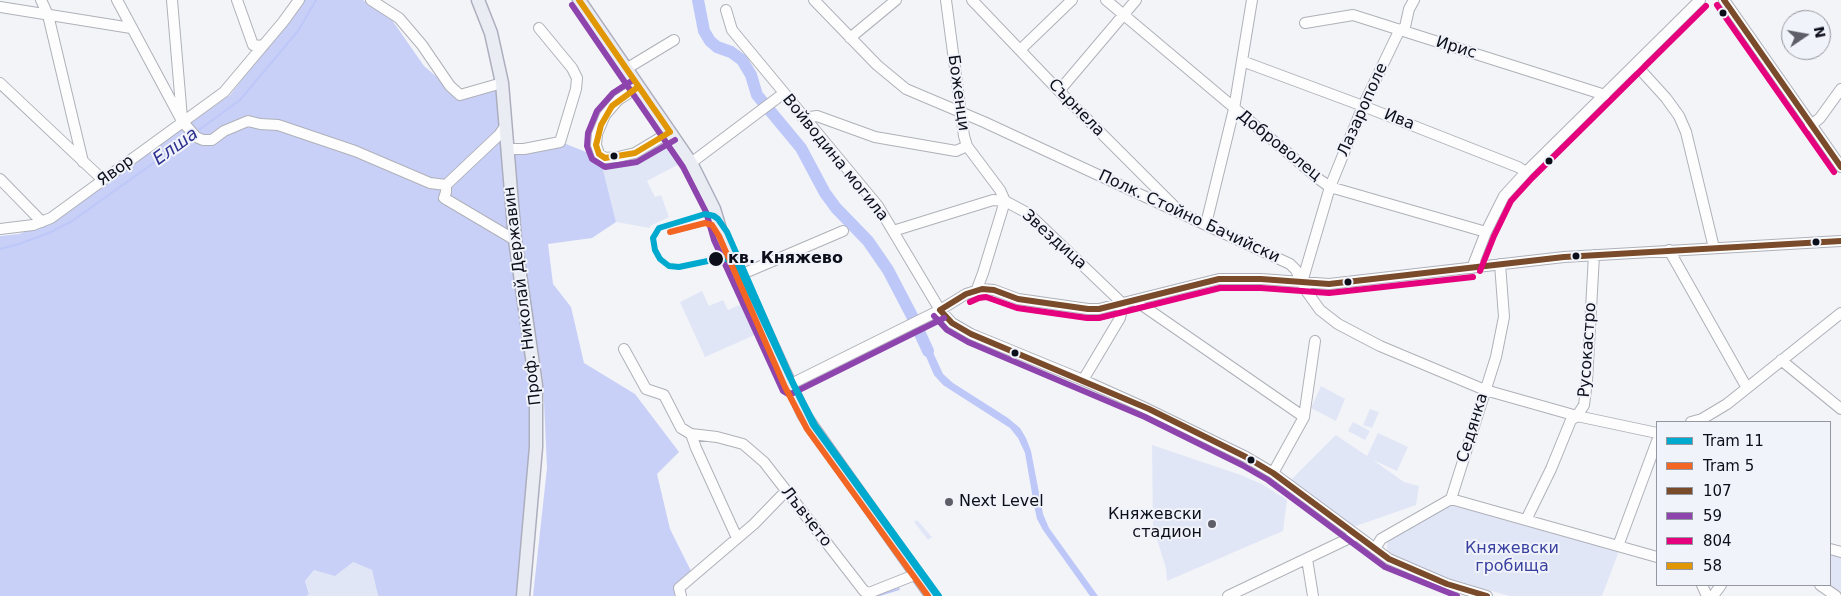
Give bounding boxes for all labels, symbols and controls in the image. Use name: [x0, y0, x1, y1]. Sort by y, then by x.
unlabelled marker: [1718, 8, 1728, 18]
north arrow: [1781, 10, 1831, 60]
text: N: [1811, 25, 1829, 39]
street label: Ирис: [1433, 33, 1479, 63]
street label: Боженци: [943, 54, 973, 132]
street label: Лазарополе: [1334, 60, 1392, 160]
street label: Сърнела: [1044, 75, 1108, 141]
street label: Войводина могила: [778, 91, 892, 225]
street label: Ива: [1381, 105, 1417, 135]
street label: Доброволец: [1233, 106, 1325, 186]
water label: Елша: [149, 123, 203, 171]
street label: Явор: [94, 151, 138, 191]
unlabelled marker: [609, 151, 619, 161]
unlabelled marker: [1544, 156, 1554, 166]
street label: Полк. Стойно Бачийски: [1095, 167, 1283, 267]
street label: Проф. Николай Державин: [500, 186, 546, 406]
street label: Звездица: [1018, 206, 1090, 274]
unlabelled marker: [1811, 237, 1821, 247]
place label: кв. Княжево: [728, 249, 843, 269]
marker: кв. Княжево: [707, 250, 725, 268]
unlabelled marker: [1571, 251, 1581, 261]
unlabelled marker: [1343, 277, 1353, 287]
street label: Русокастро: [1575, 302, 1601, 398]
unlabelled marker: [1010, 348, 1020, 358]
street label: Седянка: [1453, 391, 1493, 465]
legend: [1656, 421, 1831, 586]
text: Tram 11: [1703, 432, 1764, 450]
unlabelled marker: [1246, 455, 1256, 465]
text: Tram 5: [1703, 457, 1754, 475]
text: 107: [1703, 482, 1732, 500]
street label: Лъвчето: [777, 483, 835, 551]
place label: Next Level: [959, 492, 1044, 512]
marker: Next Level: [943, 496, 955, 508]
place label: Княжевски стадион: [1108, 505, 1202, 543]
text: 59: [1703, 507, 1722, 525]
marker: Княжевски стадион: [1206, 518, 1218, 530]
text: 804: [1703, 532, 1732, 550]
park label: Княжевски гробища: [1465, 539, 1559, 577]
text: 58: [1703, 557, 1722, 575]

